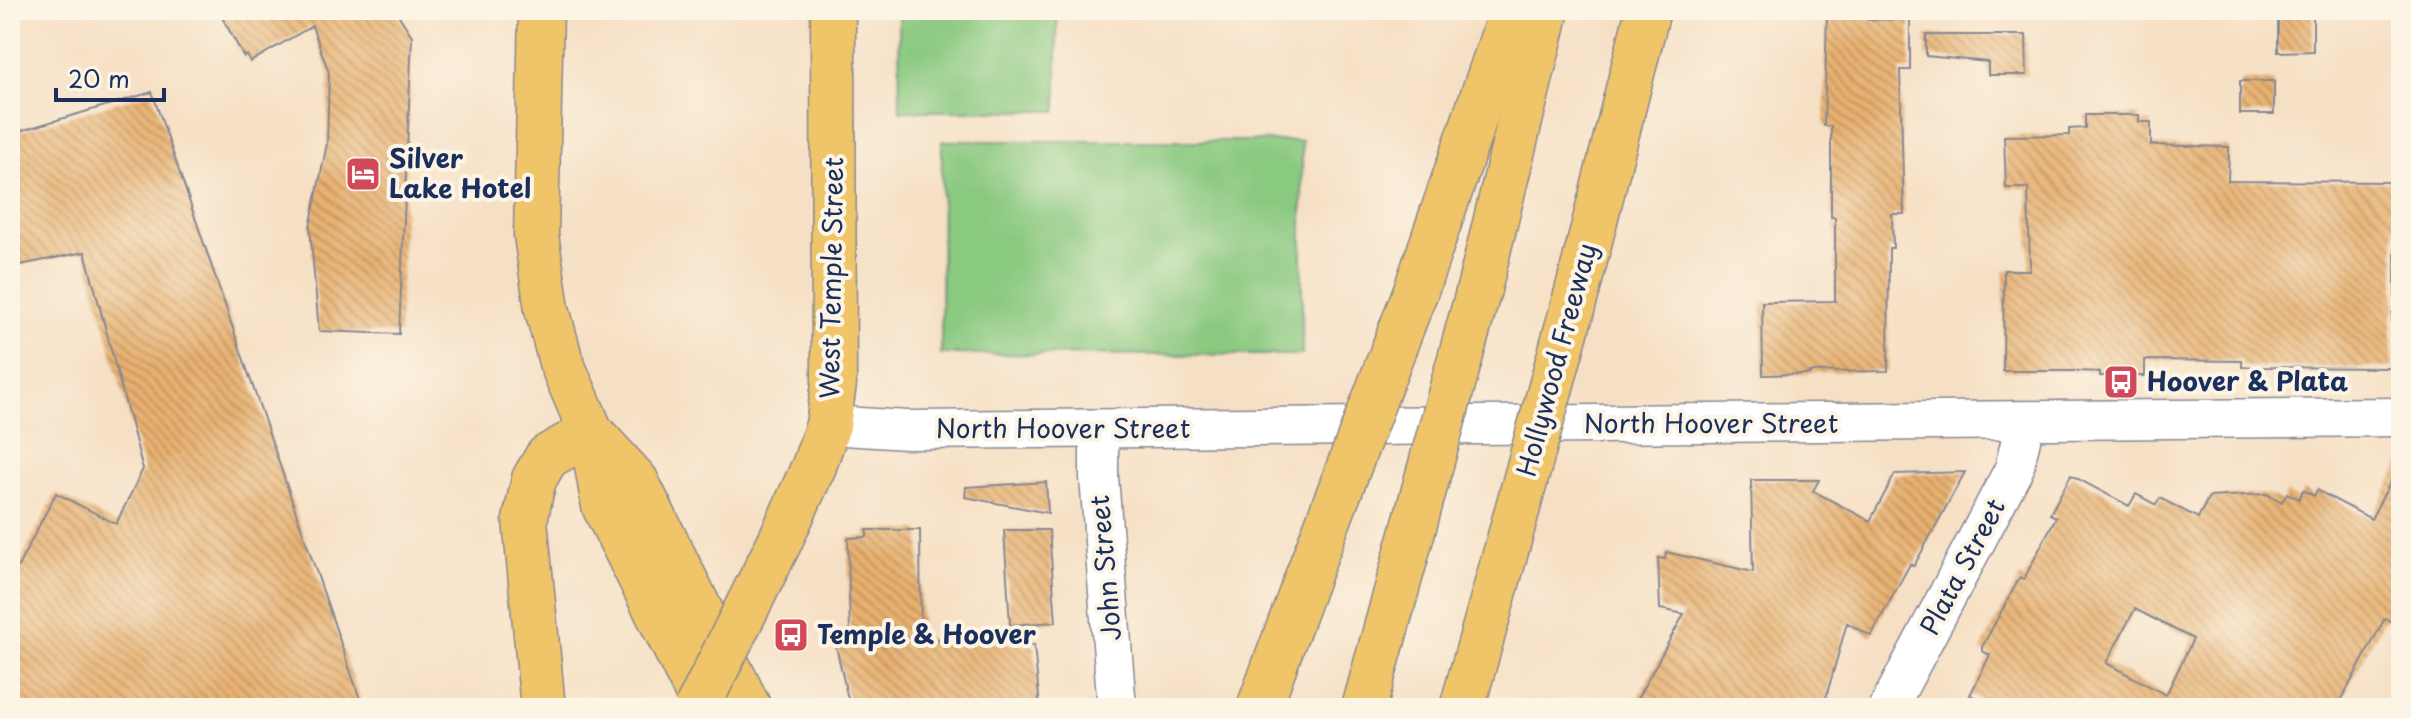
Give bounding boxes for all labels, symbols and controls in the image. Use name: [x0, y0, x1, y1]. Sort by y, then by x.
scale bar: [56, 52, 164, 102]
text: 20 m: [68, 60, 130, 96]
place label: Silver Lake Hotel: [389, 138, 531, 207]
hotel icon: Silver Lake Hotel: [344, 155, 382, 193]
street label: West Temple Street: [809, 157, 852, 399]
street label: Hollywood Freeway: [1506, 239, 1605, 481]
place label: Hoover & Plata: [2147, 361, 2348, 400]
bus stop icon: Hoover & Plata: [2102, 363, 2140, 401]
street label: North Hoover Street: [1584, 403, 1838, 442]
street label: North Hoover Street: [936, 408, 1190, 447]
street label: Plata Street: [1909, 491, 2014, 642]
street label: John Street: [1079, 494, 1130, 643]
place label: Temple & Hoover: [817, 614, 1037, 653]
bus stop icon: Temple & Hoover: [772, 616, 810, 654]

